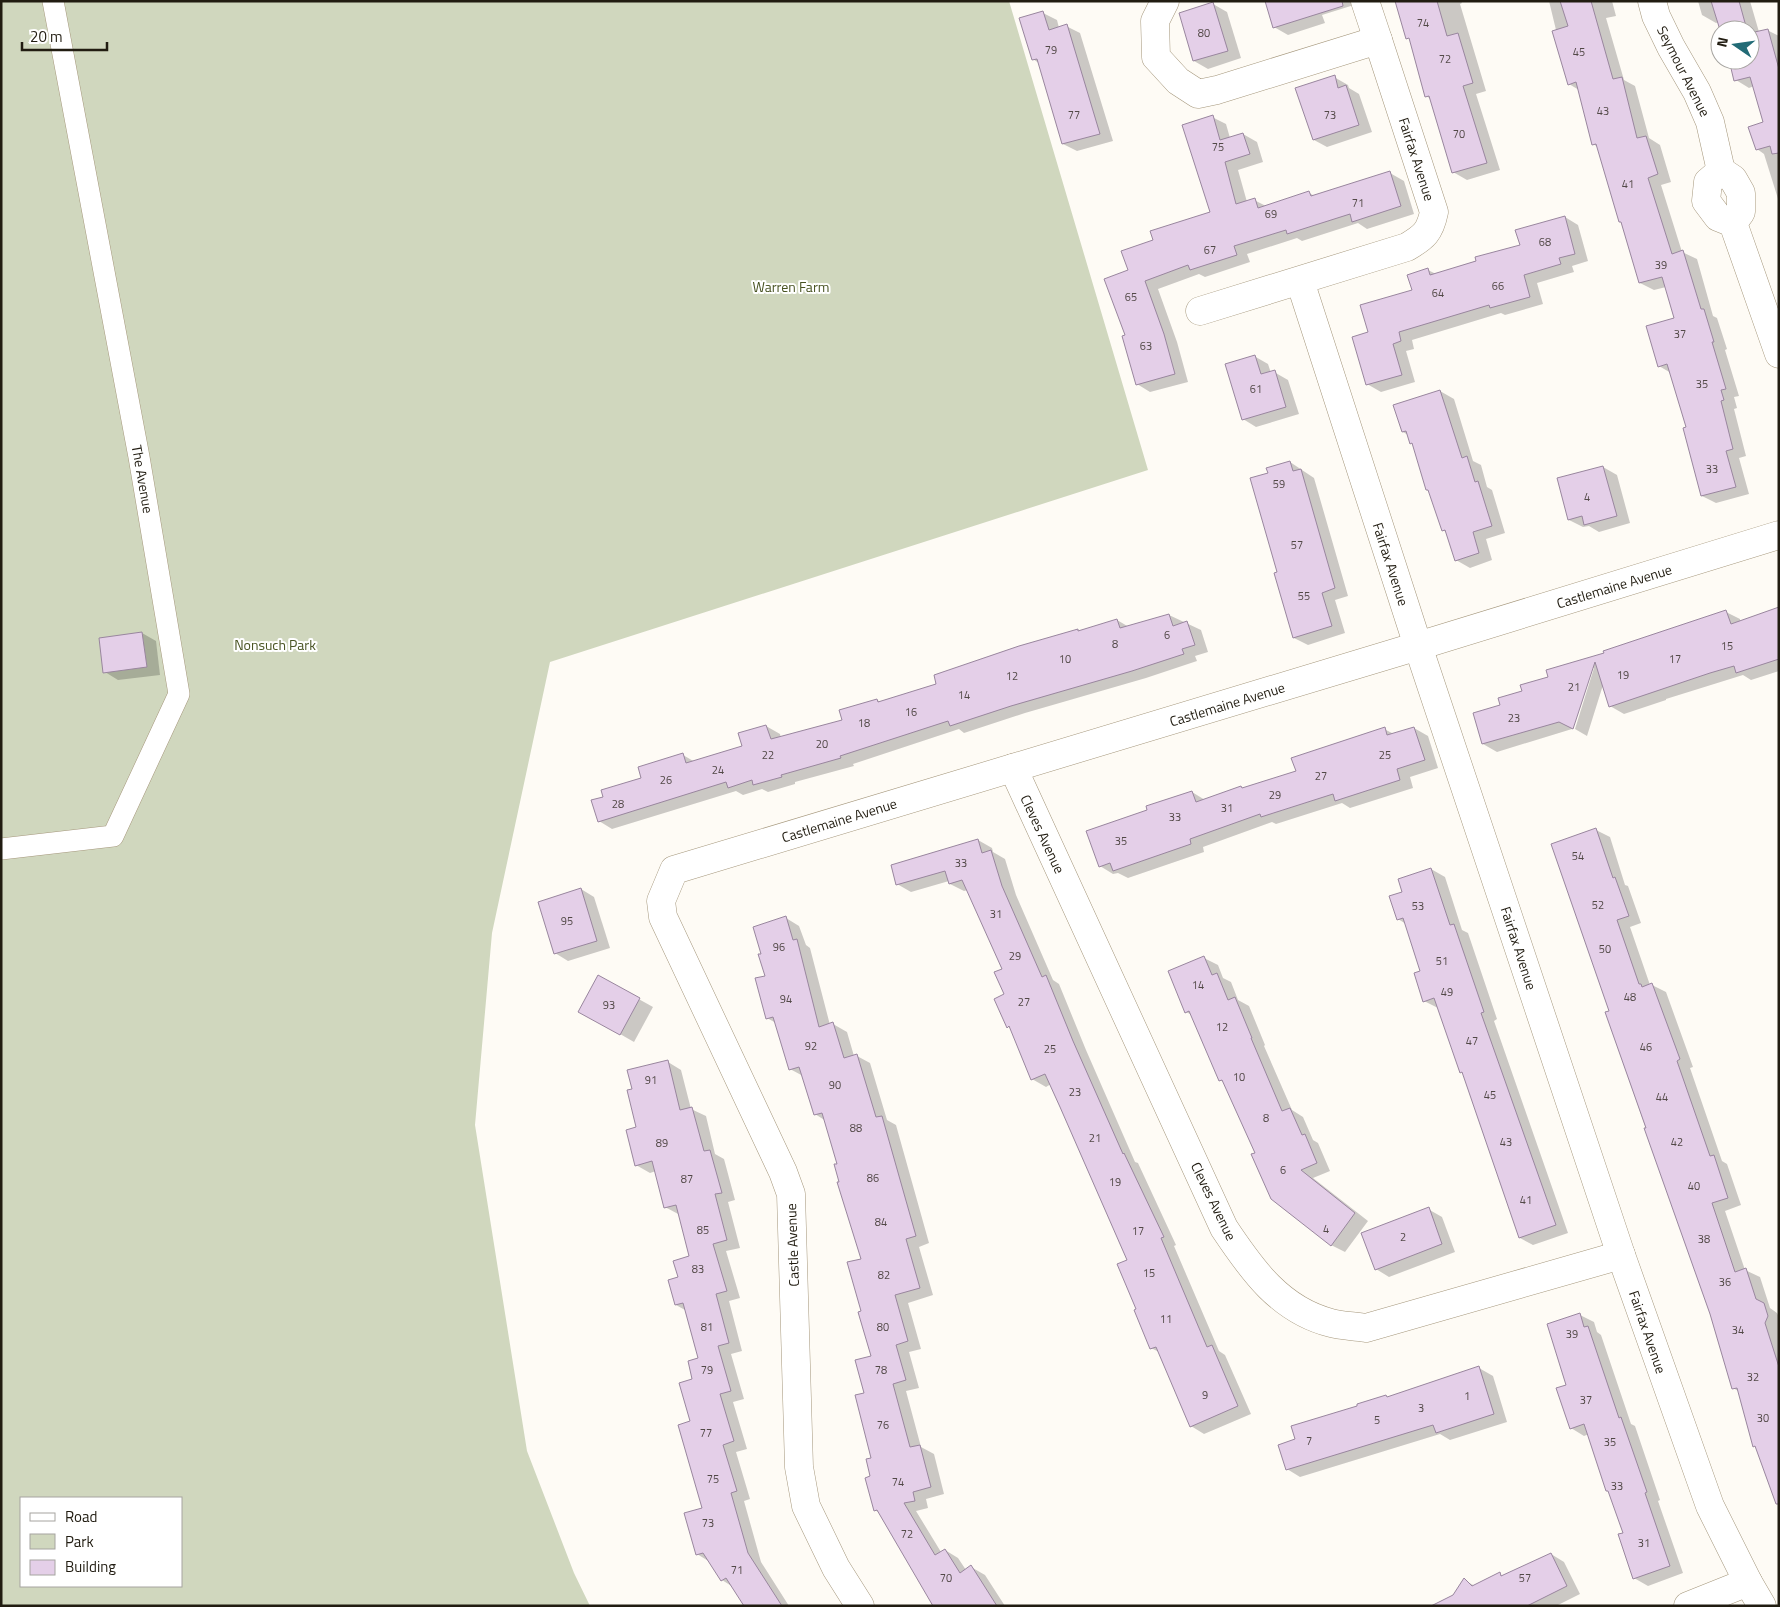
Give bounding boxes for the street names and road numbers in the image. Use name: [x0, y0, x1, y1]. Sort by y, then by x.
street label: Seymour Avenue: [1652, 22, 1716, 120]
street label: Fairfax Avenue: [1394, 115, 1440, 203]
street label: The Avenue: [127, 443, 159, 515]
street label: Fairfax Avenue: [1368, 520, 1414, 608]
street label: Castlemaine Avenue: [1554, 558, 1674, 614]
street label: Castlemaine Avenue: [1167, 676, 1287, 732]
street label: Cleves Avenue: [1016, 791, 1070, 877]
street label: Castlemaine Avenue: [779, 792, 899, 848]
street label: Fairfax Avenue: [1496, 904, 1542, 992]
street label: Cleves Avenue: [1186, 1158, 1242, 1244]
street label: Castle Avenue: [780, 1203, 804, 1287]
street label: Fairfax Avenue: [1624, 1288, 1672, 1376]

